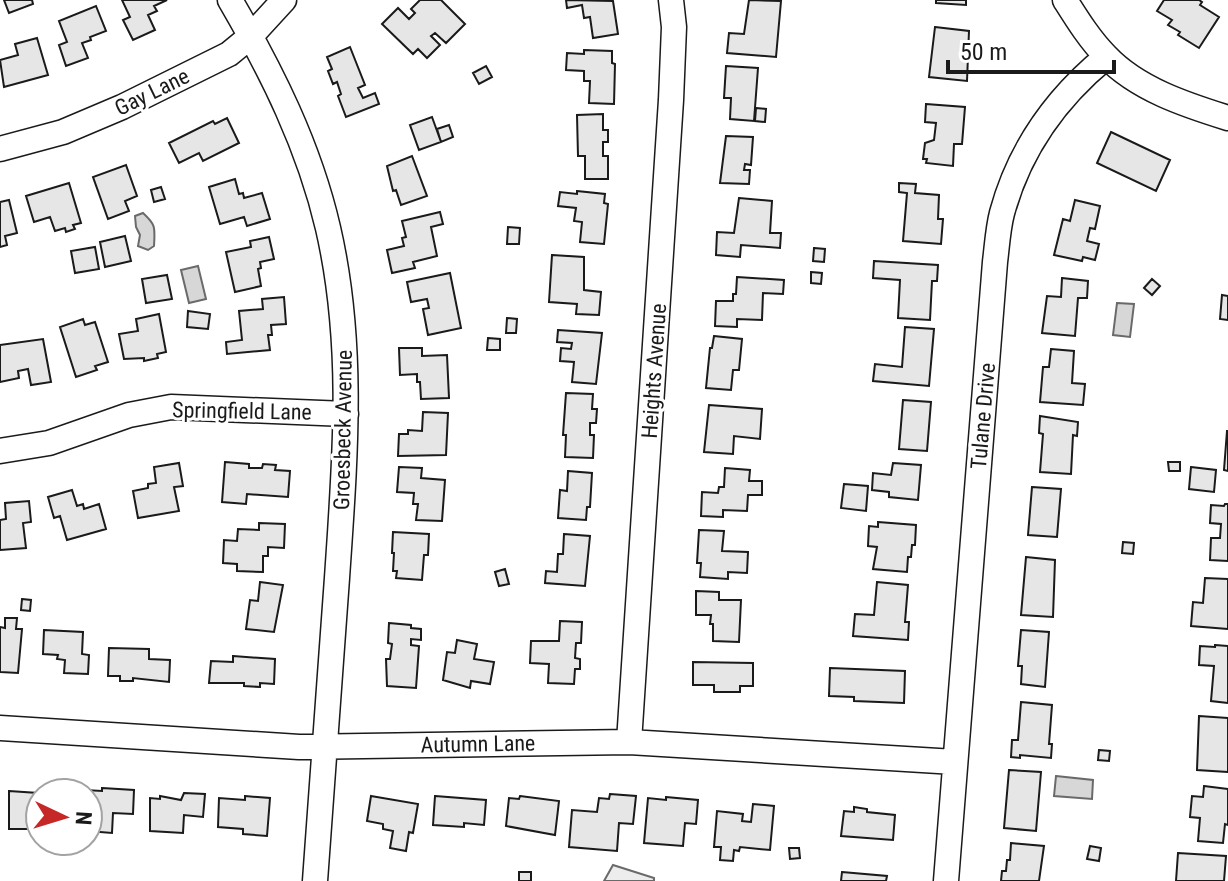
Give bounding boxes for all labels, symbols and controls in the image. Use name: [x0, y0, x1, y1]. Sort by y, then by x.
scale bar: [948, 24, 1114, 74]
text: 50 m: [960, 38, 1007, 66]
street label: Gay Lane: [111, 63, 193, 121]
street label: Heights Avenue: [637, 303, 671, 439]
street label: Groesbeck Avenue: [329, 350, 357, 510]
street label: Tulane Drive: [966, 362, 1000, 470]
street label: Springfield Lane: [172, 397, 312, 425]
street label: Autumn Lane: [420, 731, 536, 757]
north arrow: [24, 777, 104, 857]
text: N: [71, 811, 96, 826]

